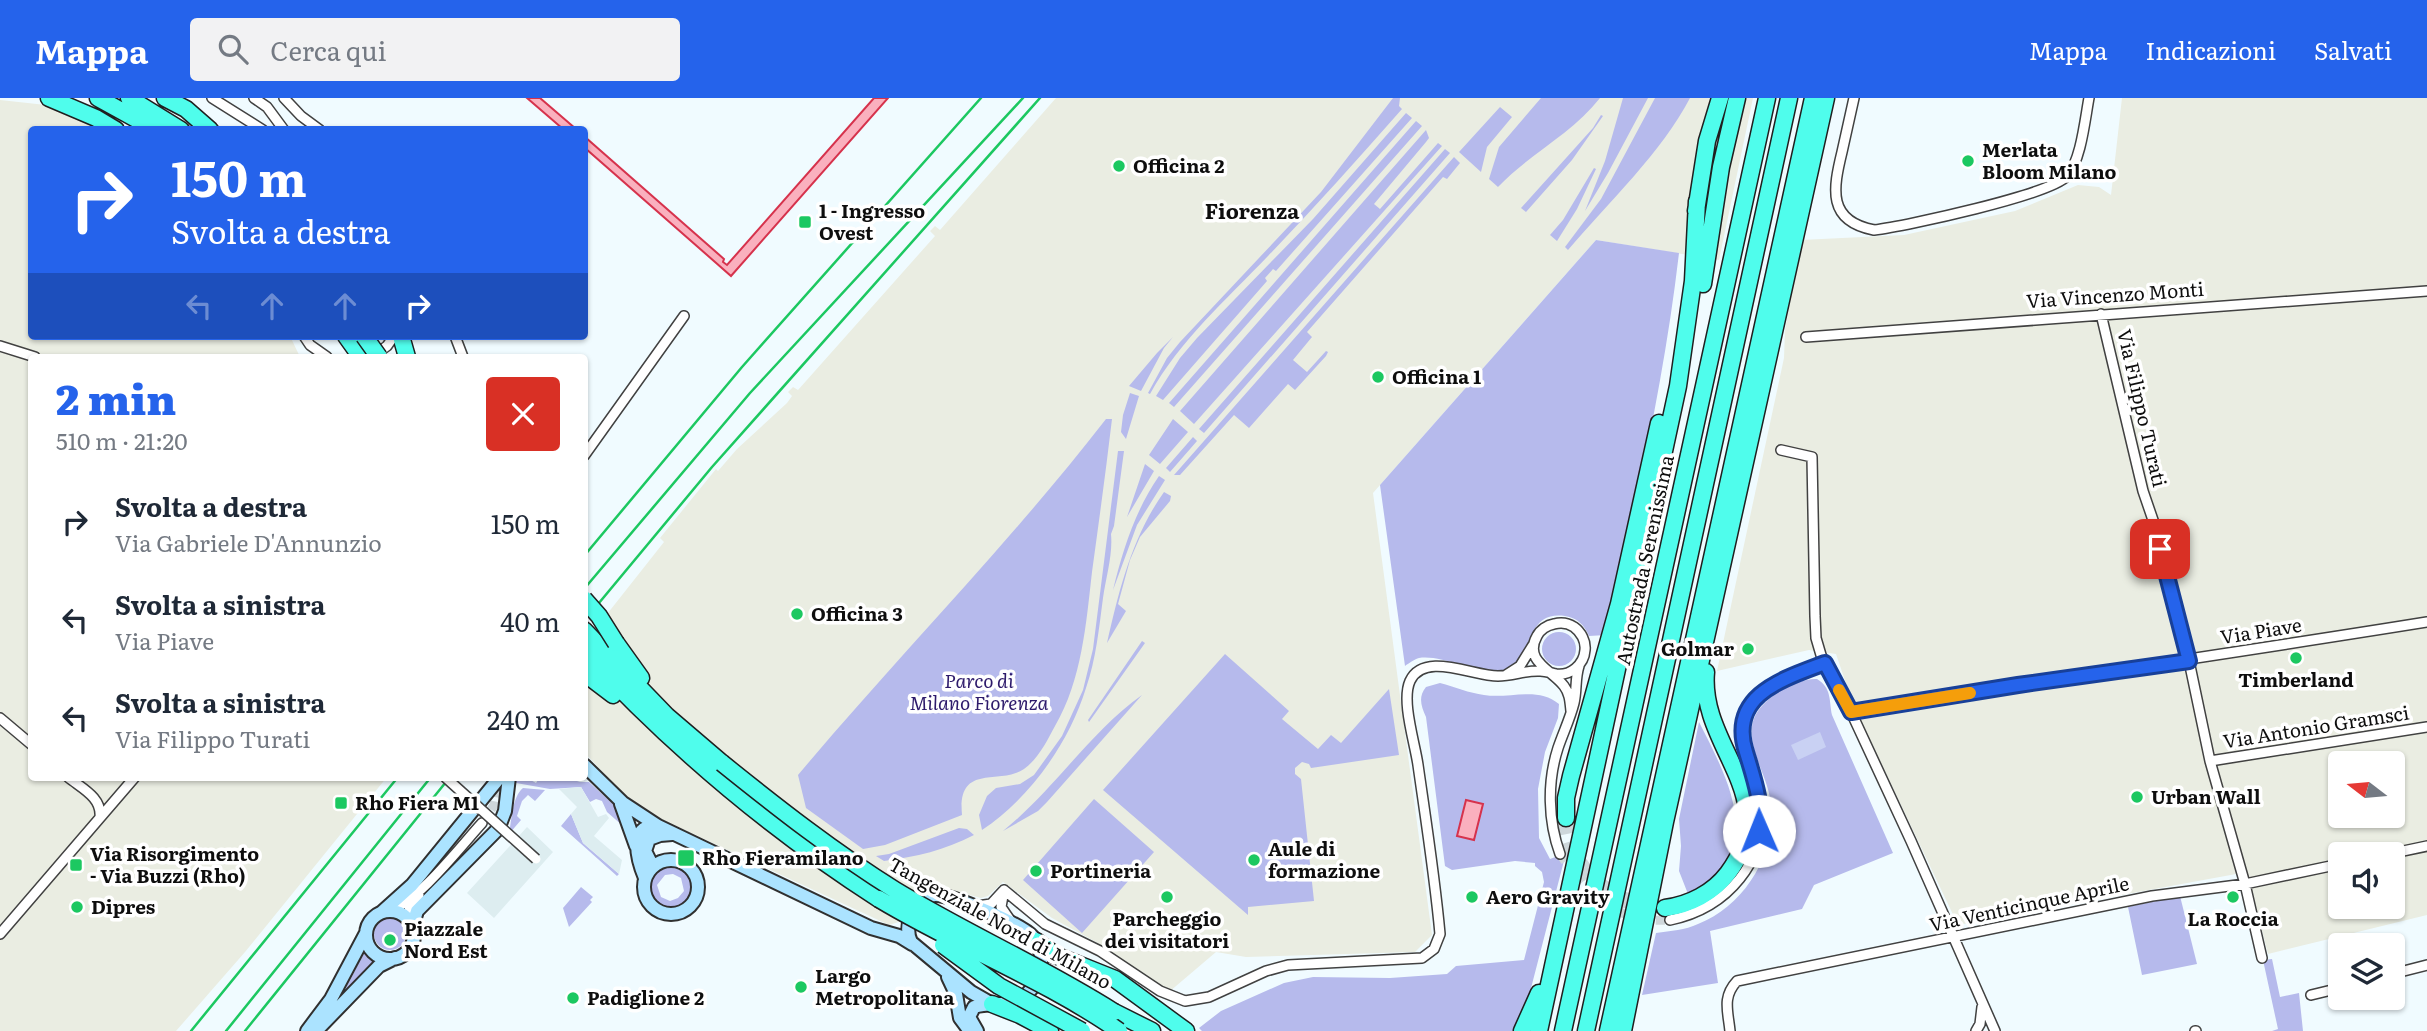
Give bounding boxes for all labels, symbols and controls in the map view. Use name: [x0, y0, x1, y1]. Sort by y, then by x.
search box: [190, 18, 680, 81]
text: Mappa: [35, 25, 148, 74]
icon: search: [214, 30, 252, 68]
text: Cerca qui: [270, 30, 386, 69]
text: Mappa: [2029, 32, 2107, 67]
text: Indicazioni: [2145, 32, 2276, 67]
text: Salvati: [2314, 32, 2392, 67]
place label: Merlata Bloom Milano: [1982, 135, 2116, 185]
text: 150 m: [171, 139, 307, 212]
place label: Officina 2: [1133, 151, 1224, 179]
marker: Merlata Bloom Milano: [1960, 153, 1976, 169]
icon: right: [56, 154, 147, 245]
marker: Officina 2: [1111, 158, 1127, 174]
district label: Fiorenza: [1205, 194, 1300, 225]
place label: 1 - Ingresso Ovest: [819, 196, 925, 246]
text: Svolta a destra: [171, 206, 390, 254]
marker: 1 - Ingresso Ovest: [797, 214, 813, 230]
street label: Via Vincenzo Monti: [2025, 274, 2205, 314]
icon: left: [180, 287, 218, 325]
icon: ahead: [253, 287, 291, 325]
icon: ahead: [326, 287, 364, 325]
icon: right: [399, 287, 437, 325]
street label: Via Filippo Turati: [2111, 326, 2175, 489]
place label: Officina 1: [1392, 362, 1481, 390]
text: 2 min: [56, 366, 176, 428]
marker: Officina 1: [1370, 369, 1386, 385]
button: close: [486, 377, 560, 451]
text: 510 m · 21:20: [56, 423, 188, 457]
street label: Autostrada Serenissima: [1608, 451, 1680, 667]
text: Svolta a destra: [115, 486, 307, 525]
icon: right: [56, 503, 94, 541]
text: 150 m: [491, 503, 560, 542]
pin: [2130, 519, 2190, 579]
text: Via Gabriele D'Annunzio: [115, 525, 382, 559]
icon: arrive: [2141, 530, 2179, 568]
text: Svolta a sinistra: [115, 584, 326, 623]
place label: Officina 3: [811, 599, 903, 627]
icon: left: [56, 601, 94, 639]
text: 40 m: [500, 601, 560, 640]
marker: Officina 3: [789, 606, 805, 622]
street label: Via Piave: [2218, 610, 2304, 650]
text: Via Piave: [115, 623, 214, 657]
place label: Golmar: [1661, 634, 1735, 662]
marker: Golmar: [1740, 641, 1756, 657]
marker: Timberland: [2288, 650, 2304, 666]
place label: Timberland: [2238, 665, 2354, 693]
park label: Parco di Milano Fiorenza: [910, 666, 1049, 716]
text: Svolta a sinistra: [115, 682, 326, 721]
street label: Via Antonio Gramsci: [2221, 697, 2411, 755]
icon: left: [56, 699, 94, 737]
text: 240 m: [487, 699, 560, 738]
text: Via Filippo Turati: [115, 721, 310, 755]
north arrow: [2328, 751, 2404, 828]
map controls: [2328, 751, 2405, 1010]
place label: Urban Wall: [2151, 782, 2261, 810]
place label: Rho Fiera M1: [355, 788, 479, 816]
marker: Urban Wall: [2129, 789, 2145, 805]
position arrow: [1722, 794, 1796, 868]
marker: Rho Fiera M1: [333, 795, 349, 811]
place label: Aule di formazione: [1268, 834, 1380, 884]
place label: Via Risorgimento - Via Buzzi (Rho): [90, 839, 259, 889]
button: sound: [2328, 842, 2405, 919]
place label: Rho Fieramilano: [702, 843, 864, 871]
marker: Rho Fieramilano: [676, 848, 696, 868]
street label: Tangenziale Nord di Milano: [884, 849, 1117, 995]
marker: Aule di formazione: [1246, 852, 1262, 868]
place label: Portineria: [1050, 856, 1151, 884]
marker: Via Risorgimento - Via Buzzi (Rho): [68, 857, 84, 873]
marker: Portineria: [1028, 863, 1044, 879]
street label: Via Venticinque Aprile: [1926, 868, 2131, 938]
place label: Aero Gravity: [1486, 882, 1610, 910]
marker: Parcheggio dei visitatori: [1159, 889, 1175, 905]
marker: Aero Gravity: [1464, 889, 1480, 905]
marker: La Roccia: [2225, 889, 2241, 905]
place label: Dipres: [91, 892, 155, 920]
marker: Dipres: [69, 899, 85, 915]
place label: Parcheggio dei visitatori: [1105, 904, 1229, 954]
place label: La Roccia: [2187, 904, 2279, 932]
place label: Piazzale Nord Est: [404, 914, 488, 964]
marker: Piazzale Nord Est: [382, 932, 398, 948]
button: layers: [2328, 933, 2405, 1010]
place label: Largo Metropolitana: [815, 961, 955, 1011]
marker: Largo Metropolitana: [793, 979, 809, 995]
place label: Padiglione 2: [587, 983, 704, 1011]
marker: Padiglione 2: [565, 990, 581, 1006]

